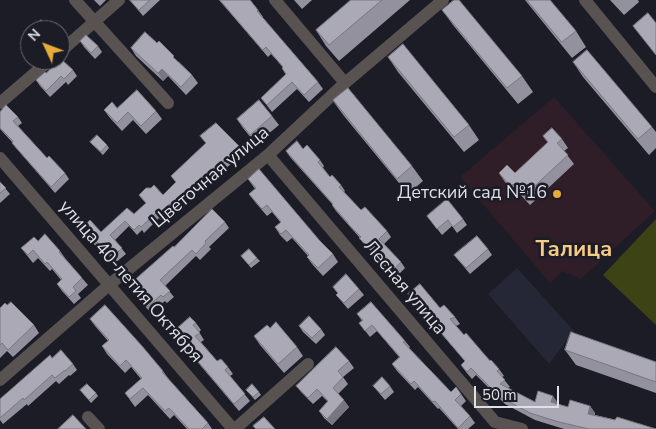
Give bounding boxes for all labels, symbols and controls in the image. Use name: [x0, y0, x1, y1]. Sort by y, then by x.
north arrow: [20, 20, 70, 70]
text: N: [24, 25, 45, 45]
street label: Цветочная улица: [148, 123, 274, 233]
place label: Детский сад №16: [397, 183, 547, 205]
marker: Детский сад №16: [551, 188, 563, 200]
street label: улица 40-летия Октября: [54, 197, 206, 367]
street label: Лесная улица: [358, 236, 450, 340]
district label: Талица: [536, 238, 612, 264]
scale bar: [476, 376, 561, 408]
text: 50 m: [482, 385, 517, 405]

